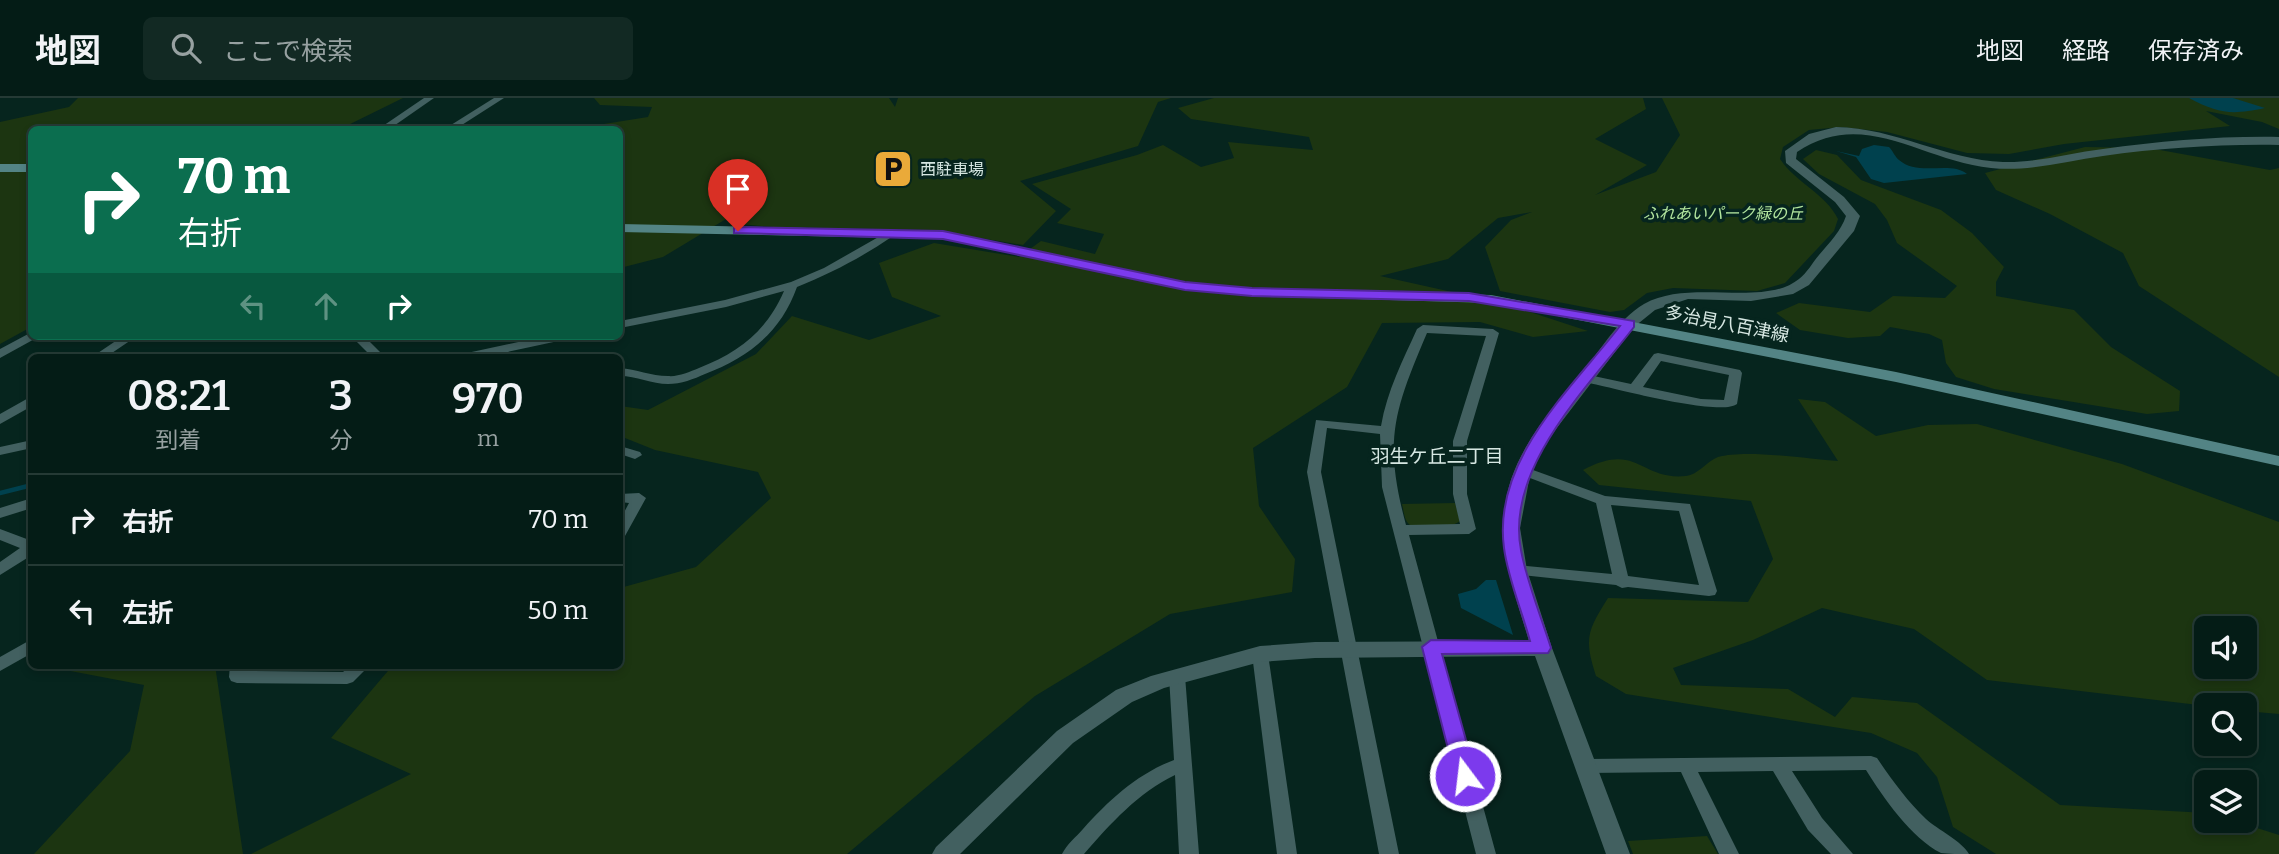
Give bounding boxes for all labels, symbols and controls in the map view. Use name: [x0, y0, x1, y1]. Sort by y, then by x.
search box: [143, 17, 633, 80]
icon: search: [167, 29, 205, 67]
text: 地図: [35, 31, 101, 71]
text: ここで検索: [223, 36, 353, 67]
text: 地図: [1976, 37, 2024, 65]
text: 経路: [2062, 37, 2110, 65]
text: 保存済み: [2148, 37, 2244, 65]
text: 70 m: [178, 147, 290, 206]
parking icon: 西駐車場: [872, 148, 914, 190]
icon: right: [63, 154, 154, 245]
pin: [708, 159, 768, 231]
place label: 西駐車場: [920, 160, 984, 179]
icon: arrive: [719, 170, 757, 208]
park label: ふれあいパーク緑の丘: [1643, 204, 1804, 223]
text: 右折: [178, 214, 242, 252]
icon: left: [234, 287, 272, 325]
icon: ahead: [307, 287, 345, 325]
icon: right: [380, 287, 418, 325]
street label: 多治見八百津線: [1663, 301, 1791, 347]
text: 08:21: [127, 371, 230, 421]
text: 3: [329, 371, 353, 421]
text: 970: [452, 374, 524, 424]
text: m: [477, 424, 499, 452]
text: 到着: [155, 426, 201, 454]
text: 分: [329, 426, 352, 454]
district label: 羽生ケ丘二丁目: [1370, 445, 1504, 468]
icon: right: [63, 501, 101, 539]
text: 70 m: [529, 504, 588, 535]
text: 右折: [122, 507, 174, 538]
icon: left: [63, 592, 101, 630]
text: 50 m: [527, 595, 588, 626]
text: 左折: [122, 598, 174, 629]
map controls: [2194, 616, 2257, 833]
button: sound: [2194, 616, 2257, 679]
button: search: [2194, 693, 2257, 756]
position arrow: [1428, 739, 1502, 813]
button: layers: [2194, 770, 2257, 833]

